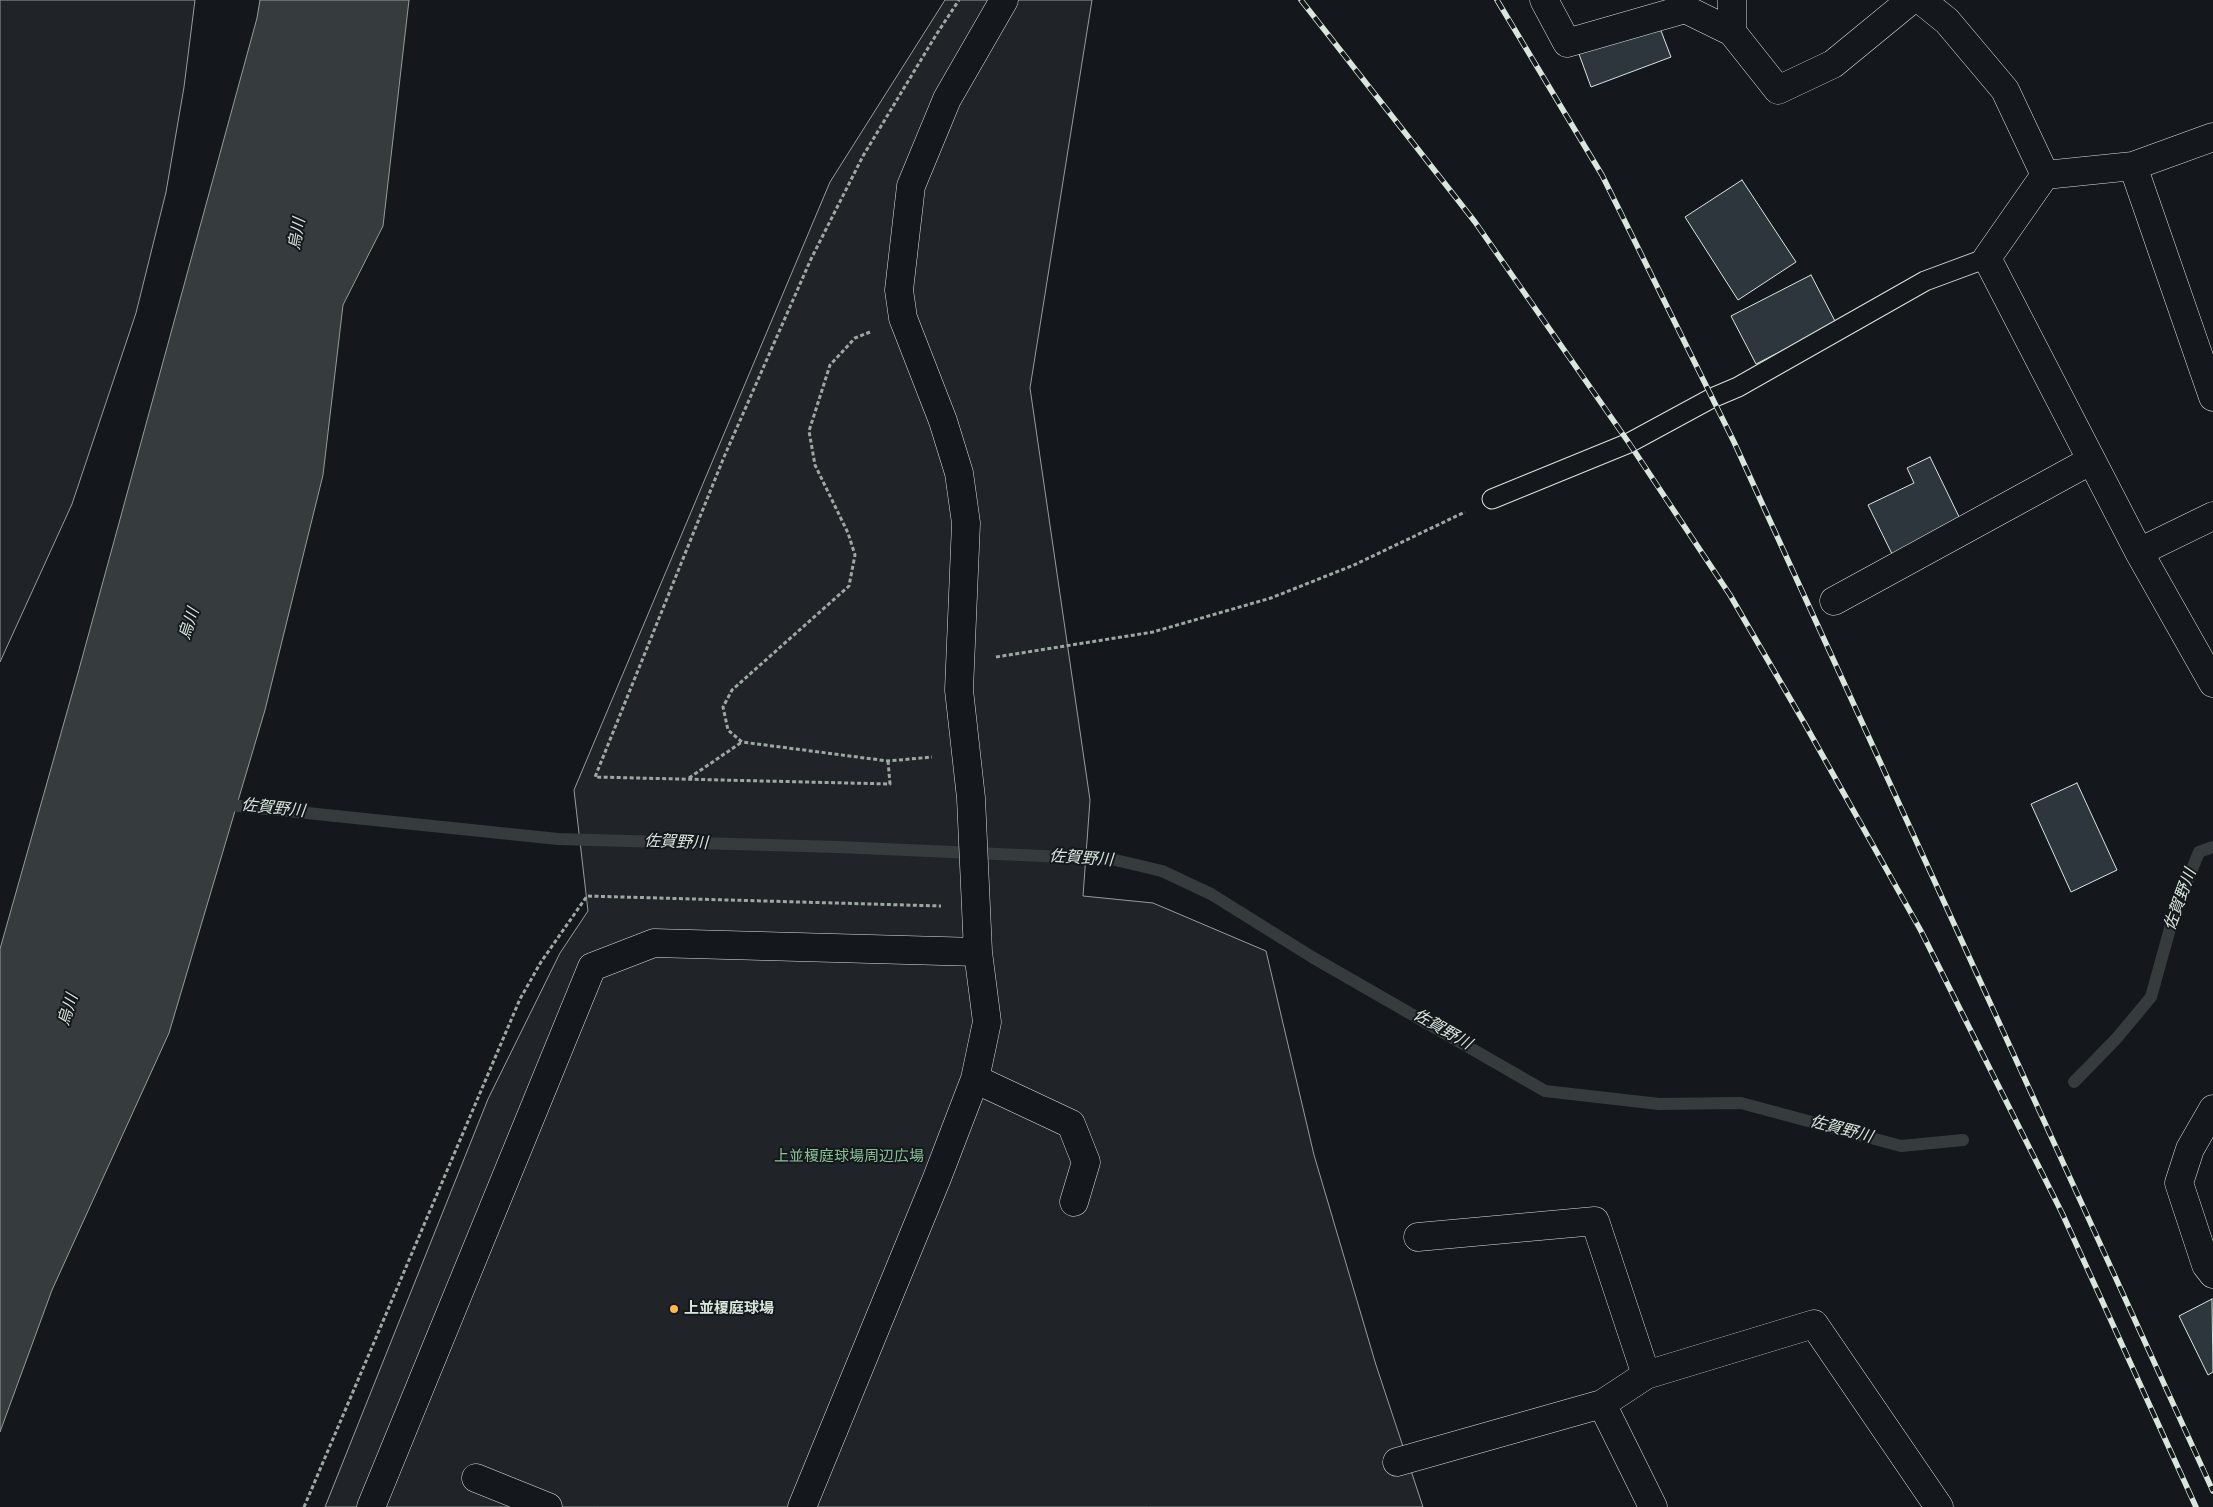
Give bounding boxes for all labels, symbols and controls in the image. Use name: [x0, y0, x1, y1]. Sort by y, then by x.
water label: 烏川: [286, 217, 310, 251]
water label: 烏川: [176, 606, 204, 642]
water label: 佐賀野川: [240, 796, 306, 822]
water label: 佐賀野川: [644, 832, 708, 854]
water label: 佐賀野川: [1048, 847, 1114, 871]
water label: 佐賀野川: [2161, 867, 2201, 933]
water label: 烏川: [55, 992, 83, 1028]
water label: 佐賀野川: [1409, 1006, 1475, 1054]
water label: 佐賀野川: [1808, 1112, 1874, 1148]
park label: 上並榎庭球場周辺広場: [774, 1148, 924, 1166]
place label: 上並榎庭球場: [684, 1300, 774, 1318]
marker: 上並榎庭球場: [668, 1303, 680, 1315]

